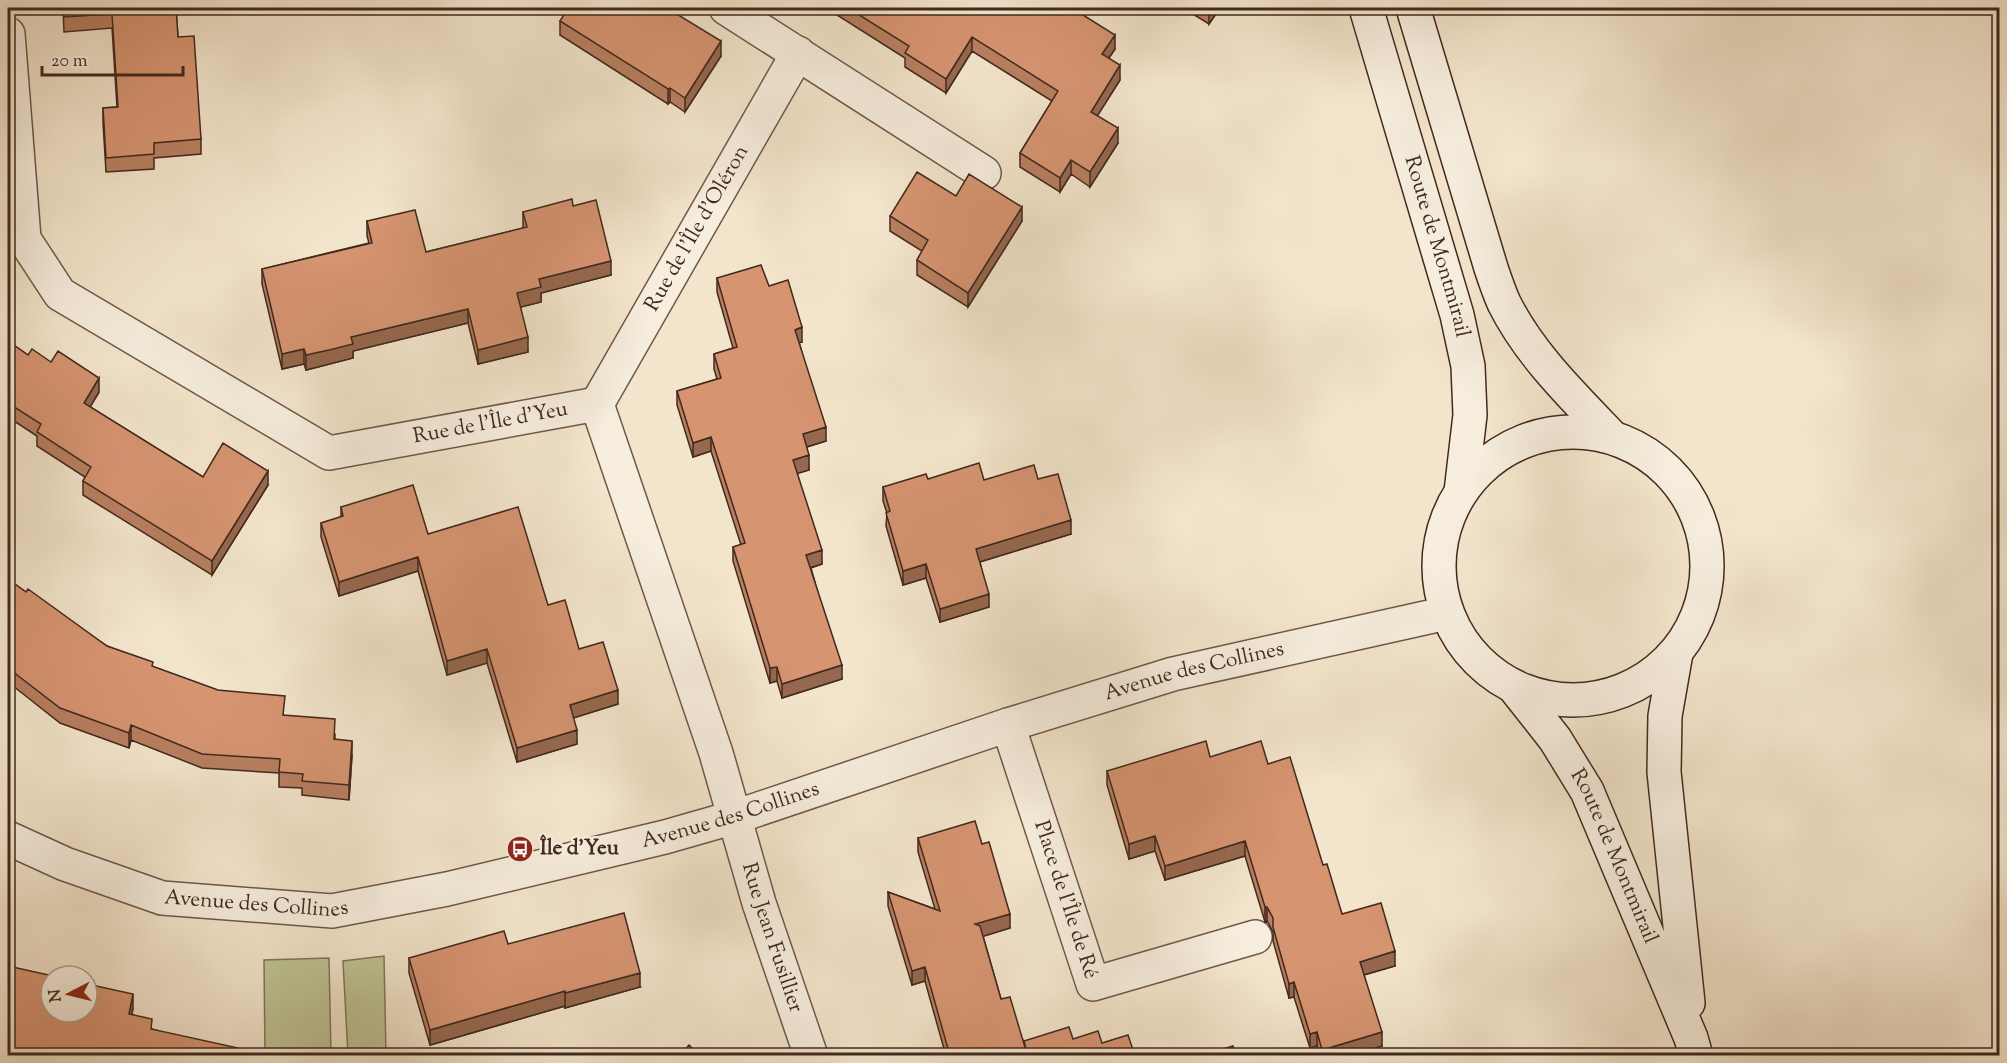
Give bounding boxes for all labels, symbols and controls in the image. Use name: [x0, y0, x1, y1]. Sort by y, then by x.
scale bar: [42, 39, 183, 77]
text: 20 m: [51, 49, 88, 75]
street label: Rue de l'Île d'Oléron: [638, 140, 757, 317]
street label: Route de Montmirail: [1396, 152, 1476, 341]
street label: Rue de l'Île d'Yeu: [411, 395, 570, 452]
street label: Avenue des Collines: [1101, 635, 1287, 709]
street label: Route de Montmirail: [1562, 763, 1665, 949]
street label: Avenue des Collines: [639, 775, 824, 857]
street label: Place de l'Île de Ré: [1025, 817, 1105, 983]
bus stop icon: Île d'Yeu: [505, 834, 535, 864]
place label: Île d'Yeu: [540, 834, 620, 864]
street label: Rue Jean Fusillier: [733, 859, 810, 1017]
street label: Avenue des Collines: [163, 883, 351, 926]
north arrow: [39, 964, 99, 1024]
text: N: [44, 988, 69, 1003]

